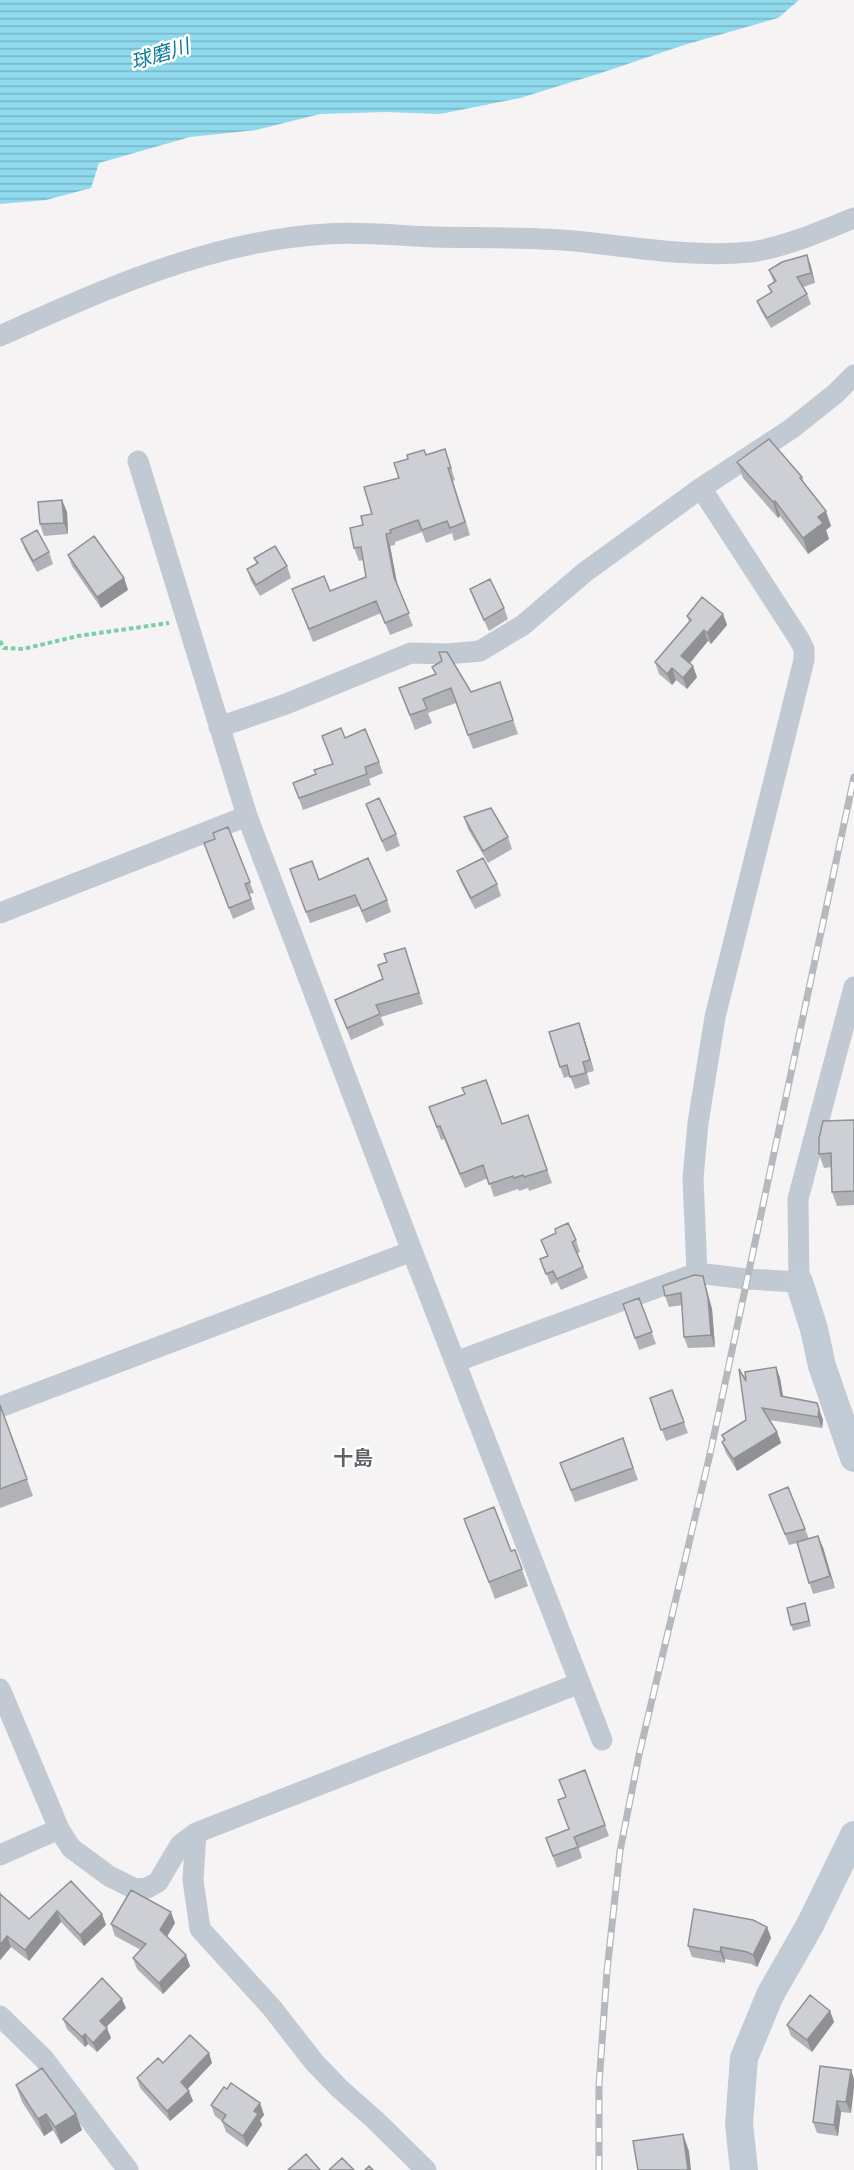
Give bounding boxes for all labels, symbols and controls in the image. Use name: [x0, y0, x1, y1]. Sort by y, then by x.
water label: 球磨川: [128, 32, 194, 75]
district label: 十島: [333, 1445, 373, 1471]

